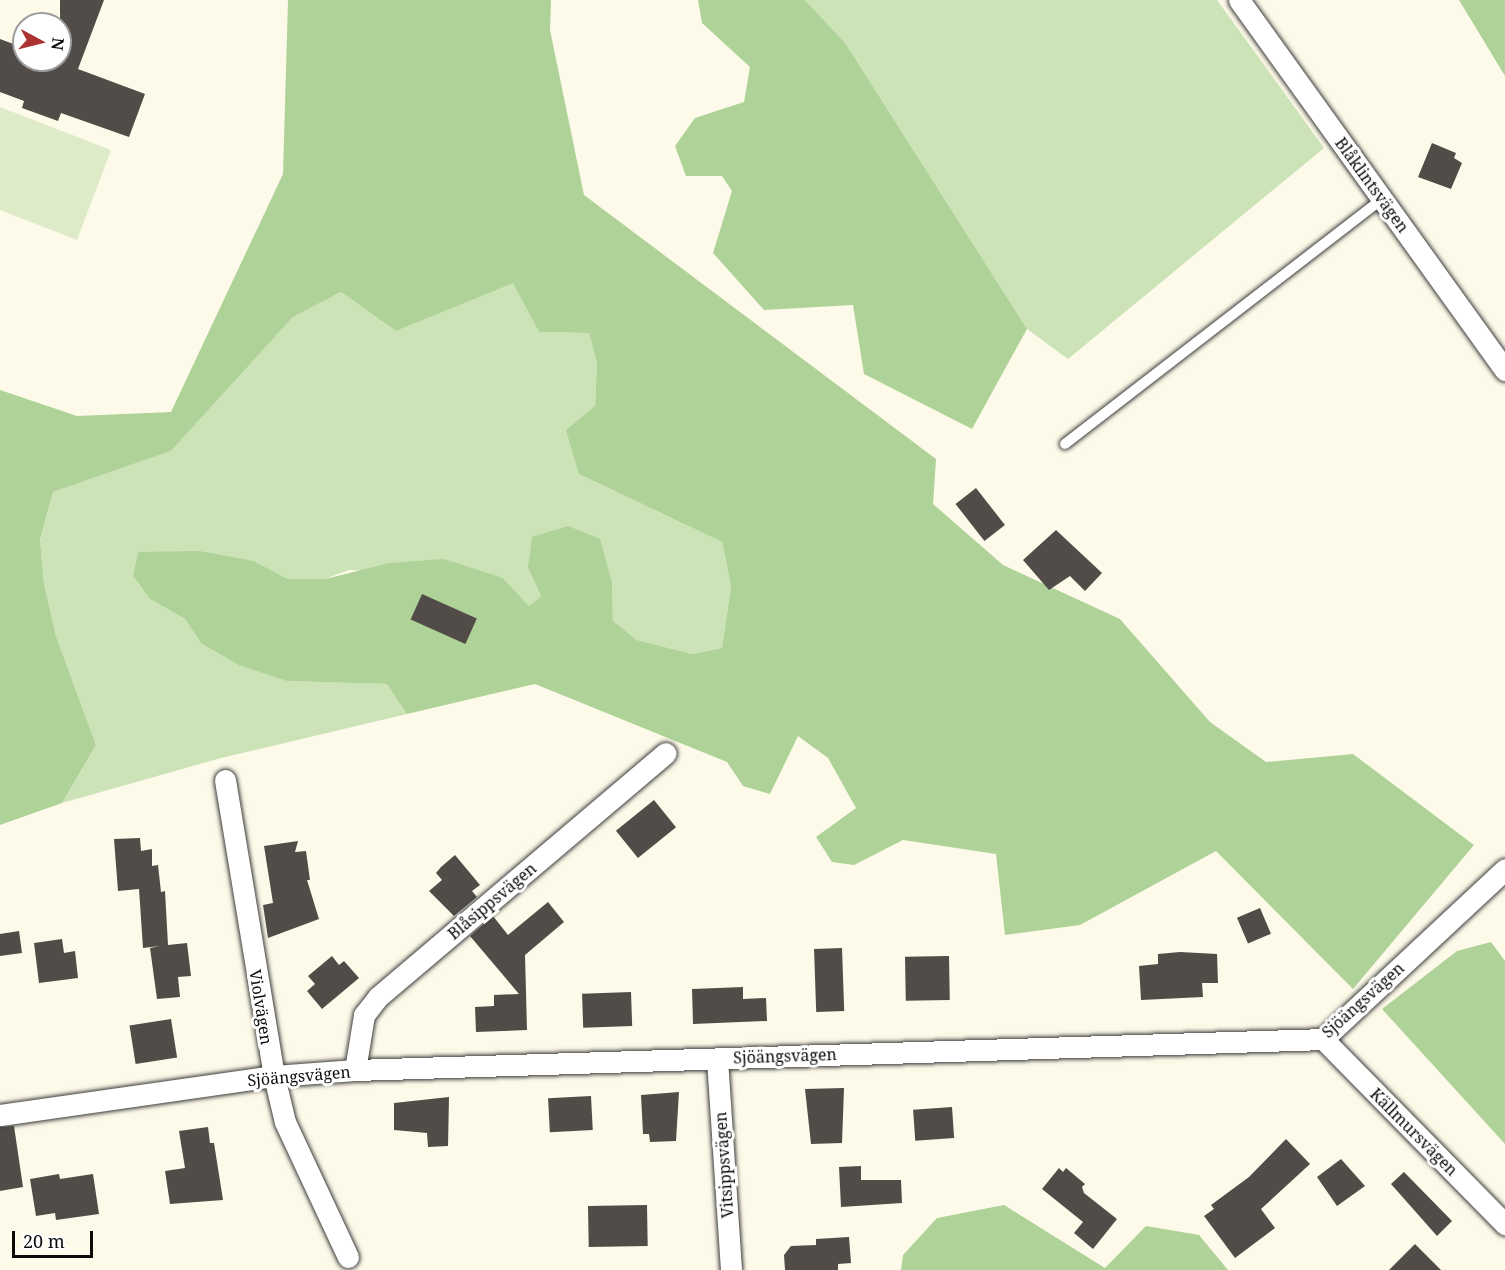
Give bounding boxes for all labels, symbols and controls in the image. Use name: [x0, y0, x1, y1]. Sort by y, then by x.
north arrow: [12, 12, 72, 72]
text: N: [46, 36, 70, 52]
street label: Blåklintsvägen: [1331, 134, 1413, 236]
street label: Blåsippsvägen: [444, 858, 540, 944]
street label: Sjöängsvägen: [1318, 958, 1408, 1042]
street label: Violvägen: [246, 968, 276, 1046]
street label: Sjöängsvägen: [733, 1045, 837, 1067]
street label: Sjöängsvägen: [247, 1062, 351, 1090]
street label: Källmursvägen: [1366, 1084, 1462, 1180]
street label: Vitsippsvägen: [711, 1111, 737, 1219]
scale bar: [15, 1219, 96, 1257]
text: 20 m: [23, 1229, 65, 1253]

